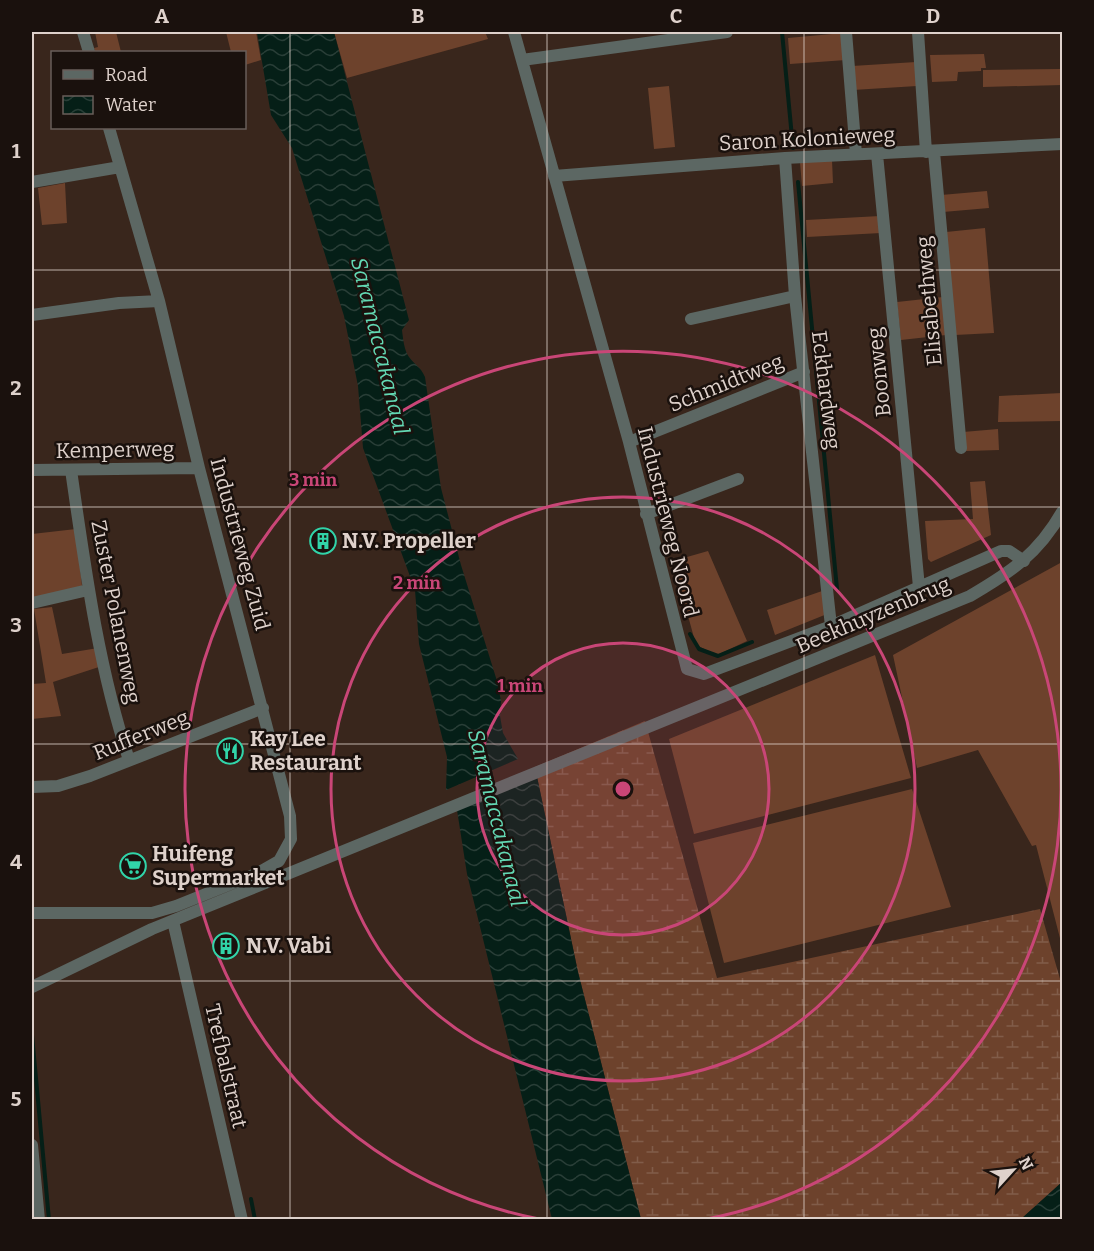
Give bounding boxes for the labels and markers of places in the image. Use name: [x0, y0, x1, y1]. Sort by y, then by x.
building icon: N.V. Propeller: [308, 526, 338, 556]
place label: N.V. Propeller: [342, 528, 476, 554]
place label: Kay Lee Restaurant: [250, 726, 362, 776]
restaurant icon: Kay Lee Restaurant: [215, 736, 245, 766]
centre of rings: [613, 779, 633, 799]
place label: Huifeng Supermarket: [152, 841, 285, 891]
supermarket icon: Huifeng Supermarket: [118, 851, 148, 881]
building icon: N.V. Vabi: [211, 931, 241, 961]
place label: N.V. Vabi: [246, 933, 331, 959]

